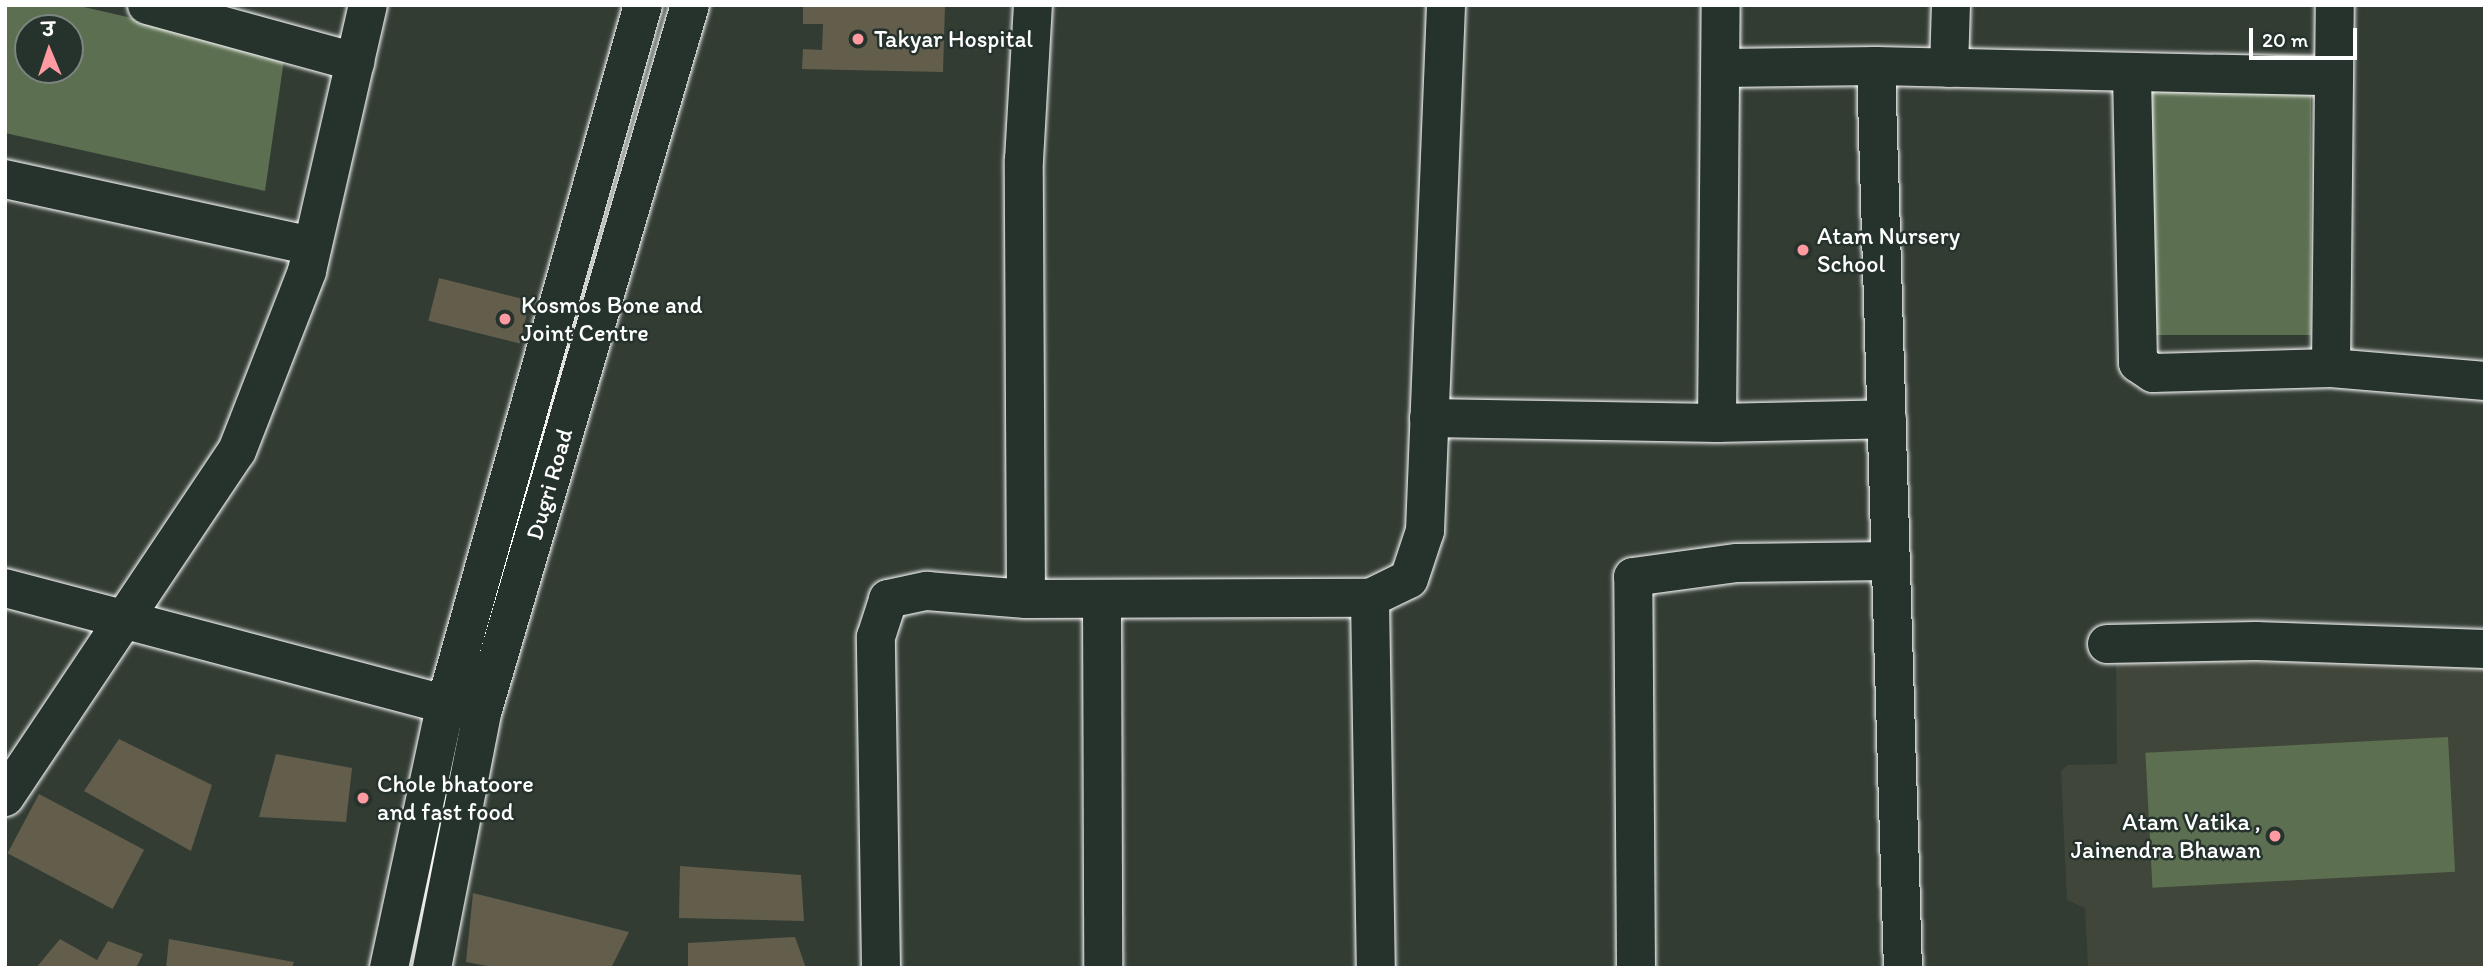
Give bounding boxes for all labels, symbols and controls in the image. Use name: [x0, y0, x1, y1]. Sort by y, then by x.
north arrow: [14, 14, 84, 84]
scale bar: [2252, 14, 2360, 58]
text: उ: [42, 18, 55, 41]
place label: Takyar Hospital: [874, 25, 1034, 53]
text: 20 m: [2262, 27, 2308, 52]
marker: Takyar Hospital: [848, 29, 868, 49]
place label: Atam Nursery School: [1817, 222, 1960, 278]
marker: Atam Nursery School: [1795, 242, 1811, 258]
place label: Kosmos Bone and Joint Centre: [521, 291, 704, 347]
marker: Kosmos Bone and Joint Centre: [495, 309, 515, 329]
street label: Dugri Road: [519, 425, 579, 543]
place label: Chole bhatoore and fast food: [377, 770, 533, 826]
marker: Chole bhatoore and fast food: [355, 790, 371, 806]
place label: Atam Vatika , Jainendra Bhawan: [2070, 808, 2261, 864]
marker: Atam Vatika , Jainendra Bhawan: [2267, 828, 2283, 844]

